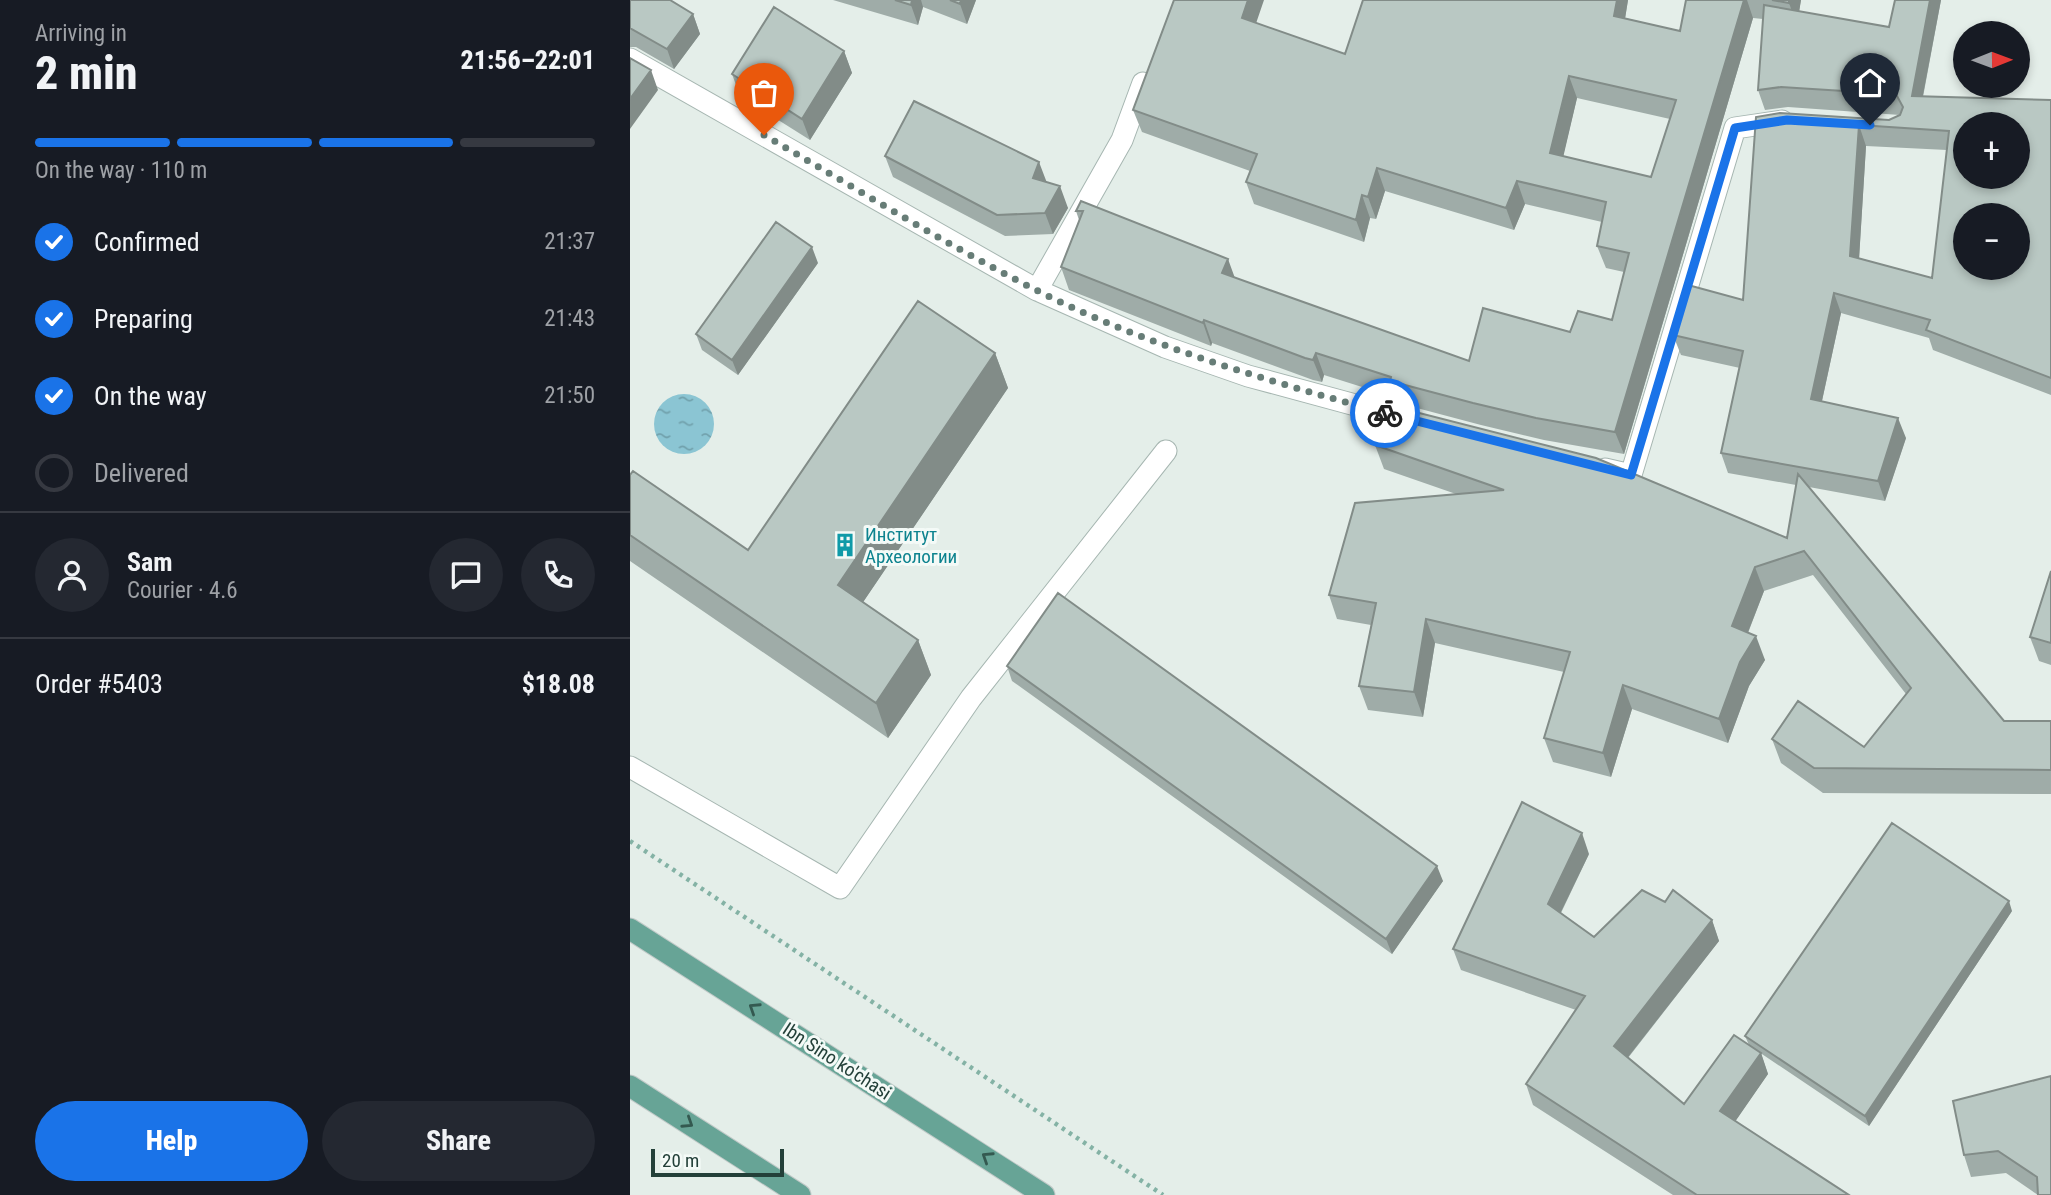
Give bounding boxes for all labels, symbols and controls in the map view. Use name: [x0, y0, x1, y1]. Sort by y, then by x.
text: Arriving in: [35, 20, 127, 47]
north arrow: [1953, 21, 2030, 98]
map controls: [1953, 21, 2030, 280]
text: 21:56–22:01: [461, 45, 595, 75]
text: 2 min: [35, 46, 138, 100]
pin: [1840, 53, 1900, 125]
pin: [734, 63, 794, 135]
icon: home: [1851, 64, 1889, 102]
icon: bag: [745, 74, 783, 112]
button: +: [1953, 112, 2030, 189]
text: On the way · 110 m: [35, 157, 207, 184]
button: −: [1953, 203, 2030, 280]
icon: check: [35, 223, 73, 261]
text: Confirmed: [94, 227, 200, 257]
text: 21:37: [544, 228, 595, 255]
icon: check: [35, 300, 73, 338]
text: Preparing: [94, 304, 193, 334]
text: 21:43: [544, 305, 595, 332]
icon: check: [35, 377, 73, 415]
courier: [1350, 378, 1420, 448]
text: On the way: [94, 381, 207, 411]
text: 21:50: [544, 382, 595, 409]
icon: bike: [1366, 394, 1404, 432]
text: Delivered: [94, 458, 189, 488]
place label: Институт Археологии: [865, 523, 957, 568]
building icon: Институт Археологии: [831, 531, 859, 559]
button: person: [35, 538, 109, 612]
button: chat: [429, 538, 503, 612]
button: phone: [521, 538, 595, 612]
text: Sam: [127, 547, 173, 577]
text: Courier · 4.6: [127, 577, 238, 604]
text: Order #5403: [35, 669, 163, 699]
text: $18.08: [522, 669, 595, 699]
one-way arrow: [749, 1003, 762, 1016]
street label: Ibn Sino ko'chasi: [778, 1017, 896, 1105]
button: Help: [35, 1101, 308, 1181]
button: Share: [322, 1101, 595, 1181]
one-way arrow: [680, 1115, 693, 1128]
scale bar: [651, 1146, 784, 1178]
text: 20 m: [662, 1149, 699, 1172]
one-way arrow: [982, 1152, 995, 1165]

